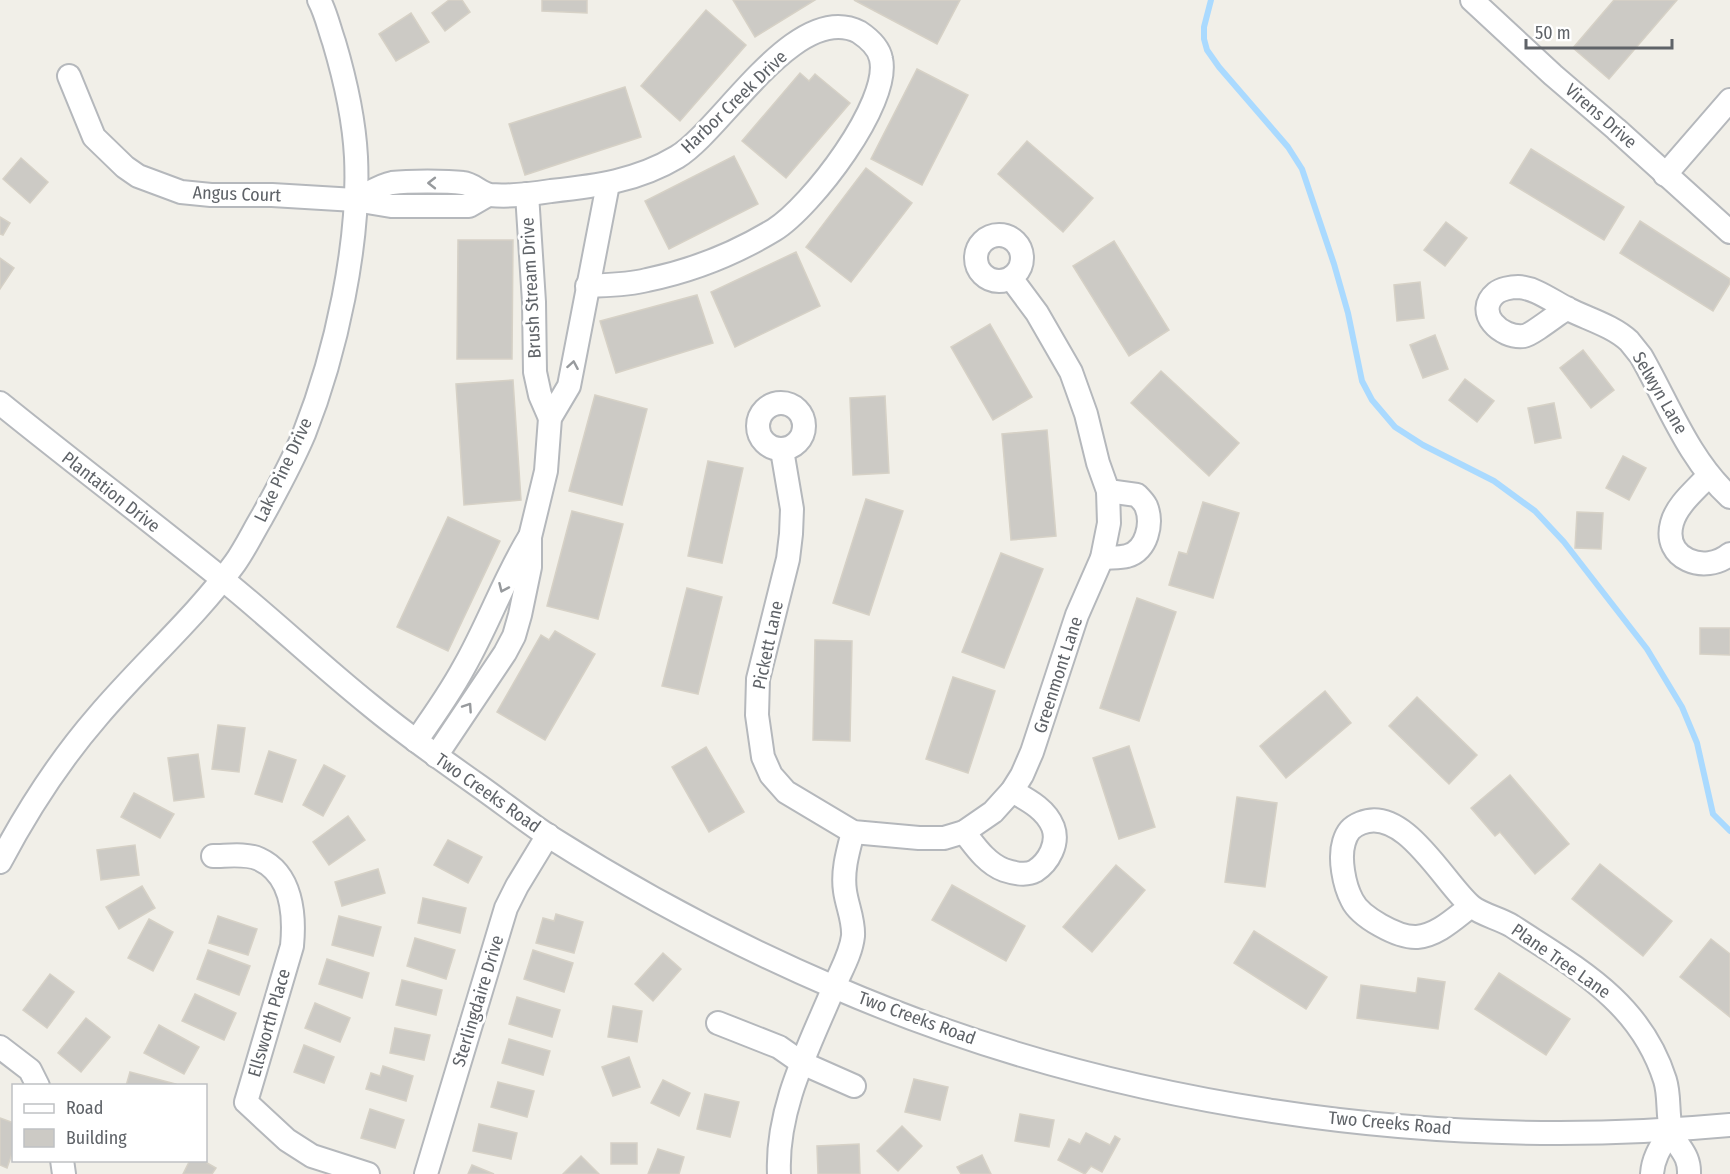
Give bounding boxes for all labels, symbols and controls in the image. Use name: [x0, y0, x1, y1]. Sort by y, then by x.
scale bar: [1526, 12, 1672, 50]
text: 50 m: [1535, 22, 1571, 44]
street label: Harbor Creek Drive: [676, 46, 792, 158]
street label: Virens Drive: [1561, 79, 1641, 153]
one-way arrow: [428, 177, 437, 189]
street label: Angus Court: [192, 181, 282, 207]
street label: Brush Stream Drive: [516, 217, 546, 359]
street label: Selwyn Lane: [1628, 348, 1692, 438]
one-way arrow: [566, 360, 579, 370]
street label: Lake Pine Drive: [249, 414, 317, 526]
street label: Plantation Drive: [58, 447, 165, 537]
one-way arrow: [498, 582, 510, 593]
street label: Pickett Lane: [748, 599, 788, 691]
street label: Greenmont Lane: [1029, 614, 1087, 736]
one-way arrow: [461, 703, 473, 713]
street label: Two Creeks Road: [431, 749, 545, 837]
street label: Plane Tree Lane: [1507, 919, 1615, 1003]
street label: Sterlingdaire Drive: [447, 932, 509, 1070]
street label: Ellsworth Place: [243, 966, 295, 1080]
street label: Two Creeks Road: [855, 987, 979, 1049]
legend: [12, 1084, 207, 1162]
text: Road: [66, 1097, 103, 1119]
street label: Two Creeks Road: [1328, 1107, 1452, 1139]
text: Building: [66, 1127, 127, 1149]

